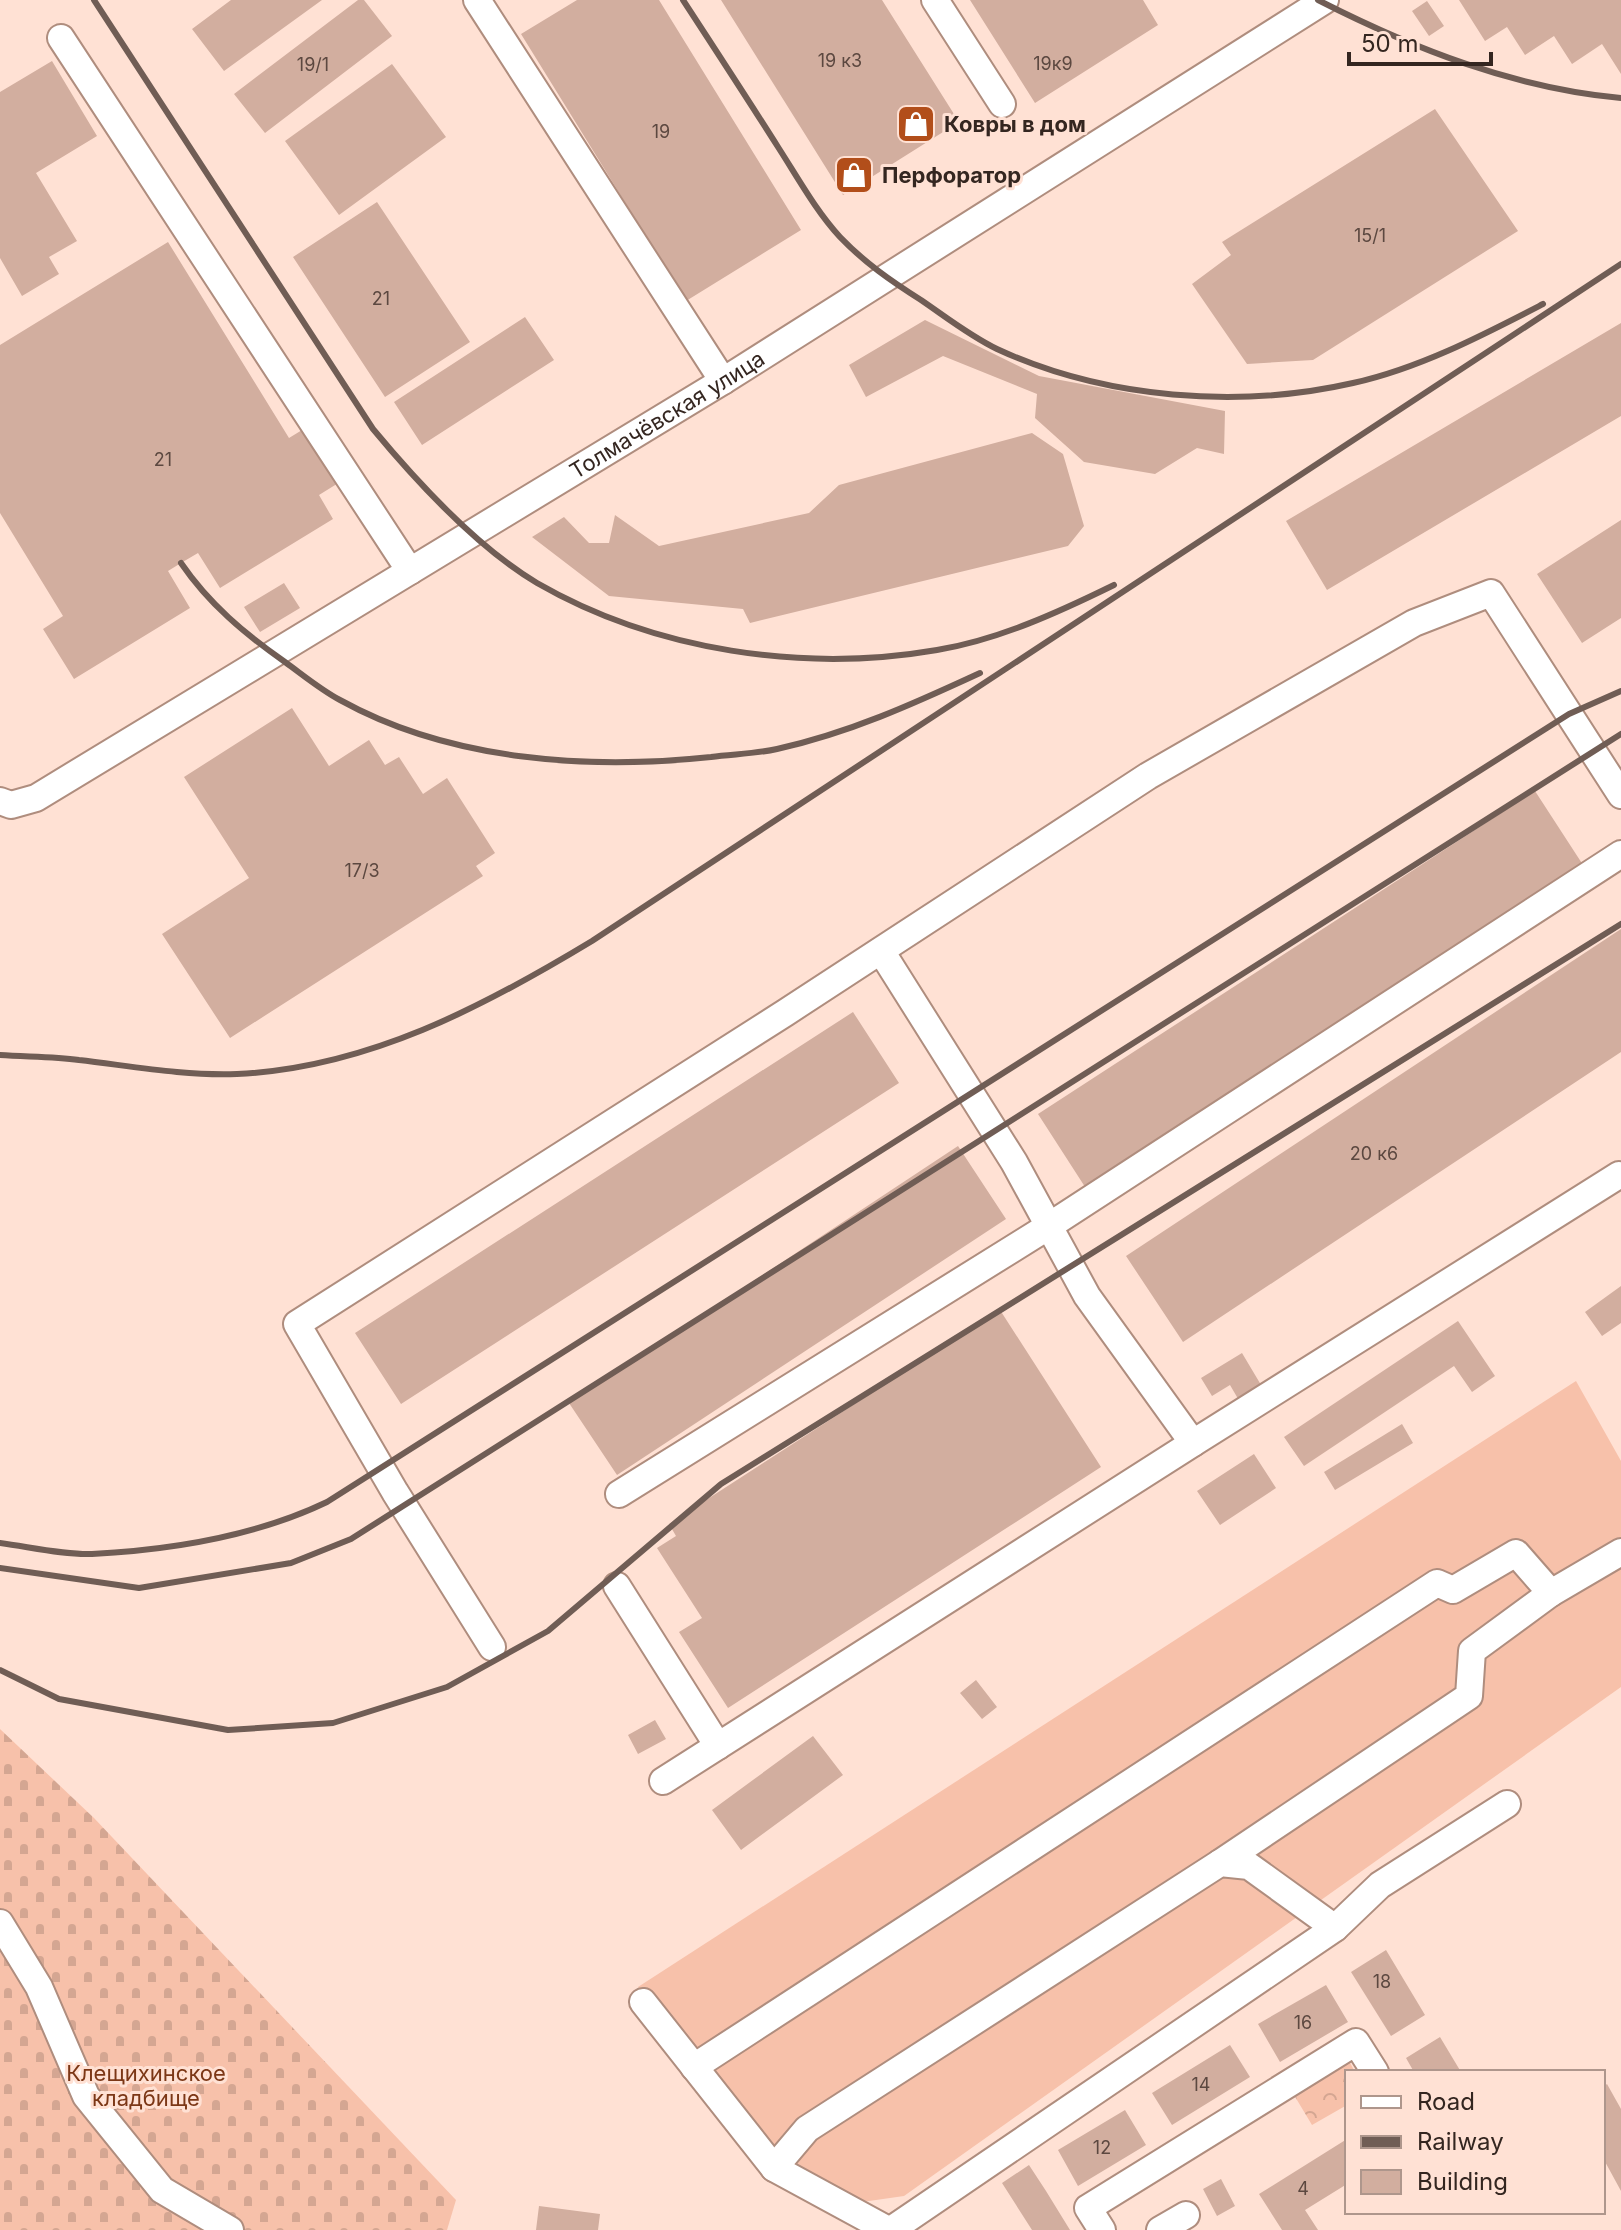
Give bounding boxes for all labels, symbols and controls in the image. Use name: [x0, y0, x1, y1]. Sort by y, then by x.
scale bar: [1349, 16, 1491, 66]
text: 50 m: [1361, 29, 1419, 58]
house number: 19 к3: [818, 50, 862, 71]
house number: 19к9: [1033, 53, 1073, 74]
house number: 19/1: [297, 54, 329, 75]
shop icon: Ковры в дом: [895, 103, 937, 145]
place label: Ковры в дом: [944, 111, 1086, 137]
house number: 19: [652, 121, 670, 142]
shop icon: Перфоратор: [833, 154, 875, 196]
place label: Перфоратор: [882, 162, 1021, 188]
house number: 15/1: [1354, 225, 1386, 246]
house number: 21: [372, 288, 390, 309]
street label: Толмачёвская улица: [565, 345, 769, 484]
house number: 21: [154, 449, 172, 470]
house number: 17/3: [344, 860, 380, 881]
house number: 20 к6: [1350, 1143, 1398, 1164]
house number: 18: [1373, 1971, 1391, 1992]
house number: 16: [1294, 2012, 1312, 2033]
park label: Клещихинское кладбище: [66, 2060, 226, 2111]
legend: [1345, 2070, 1605, 2214]
house number: 14: [1192, 2074, 1210, 2095]
text: Road: [1417, 2087, 1475, 2116]
text: Railway: [1417, 2127, 1504, 2156]
house number: 12: [1093, 2137, 1111, 2158]
text: Building: [1417, 2167, 1508, 2196]
house number: 4: [1297, 2178, 1309, 2199]

